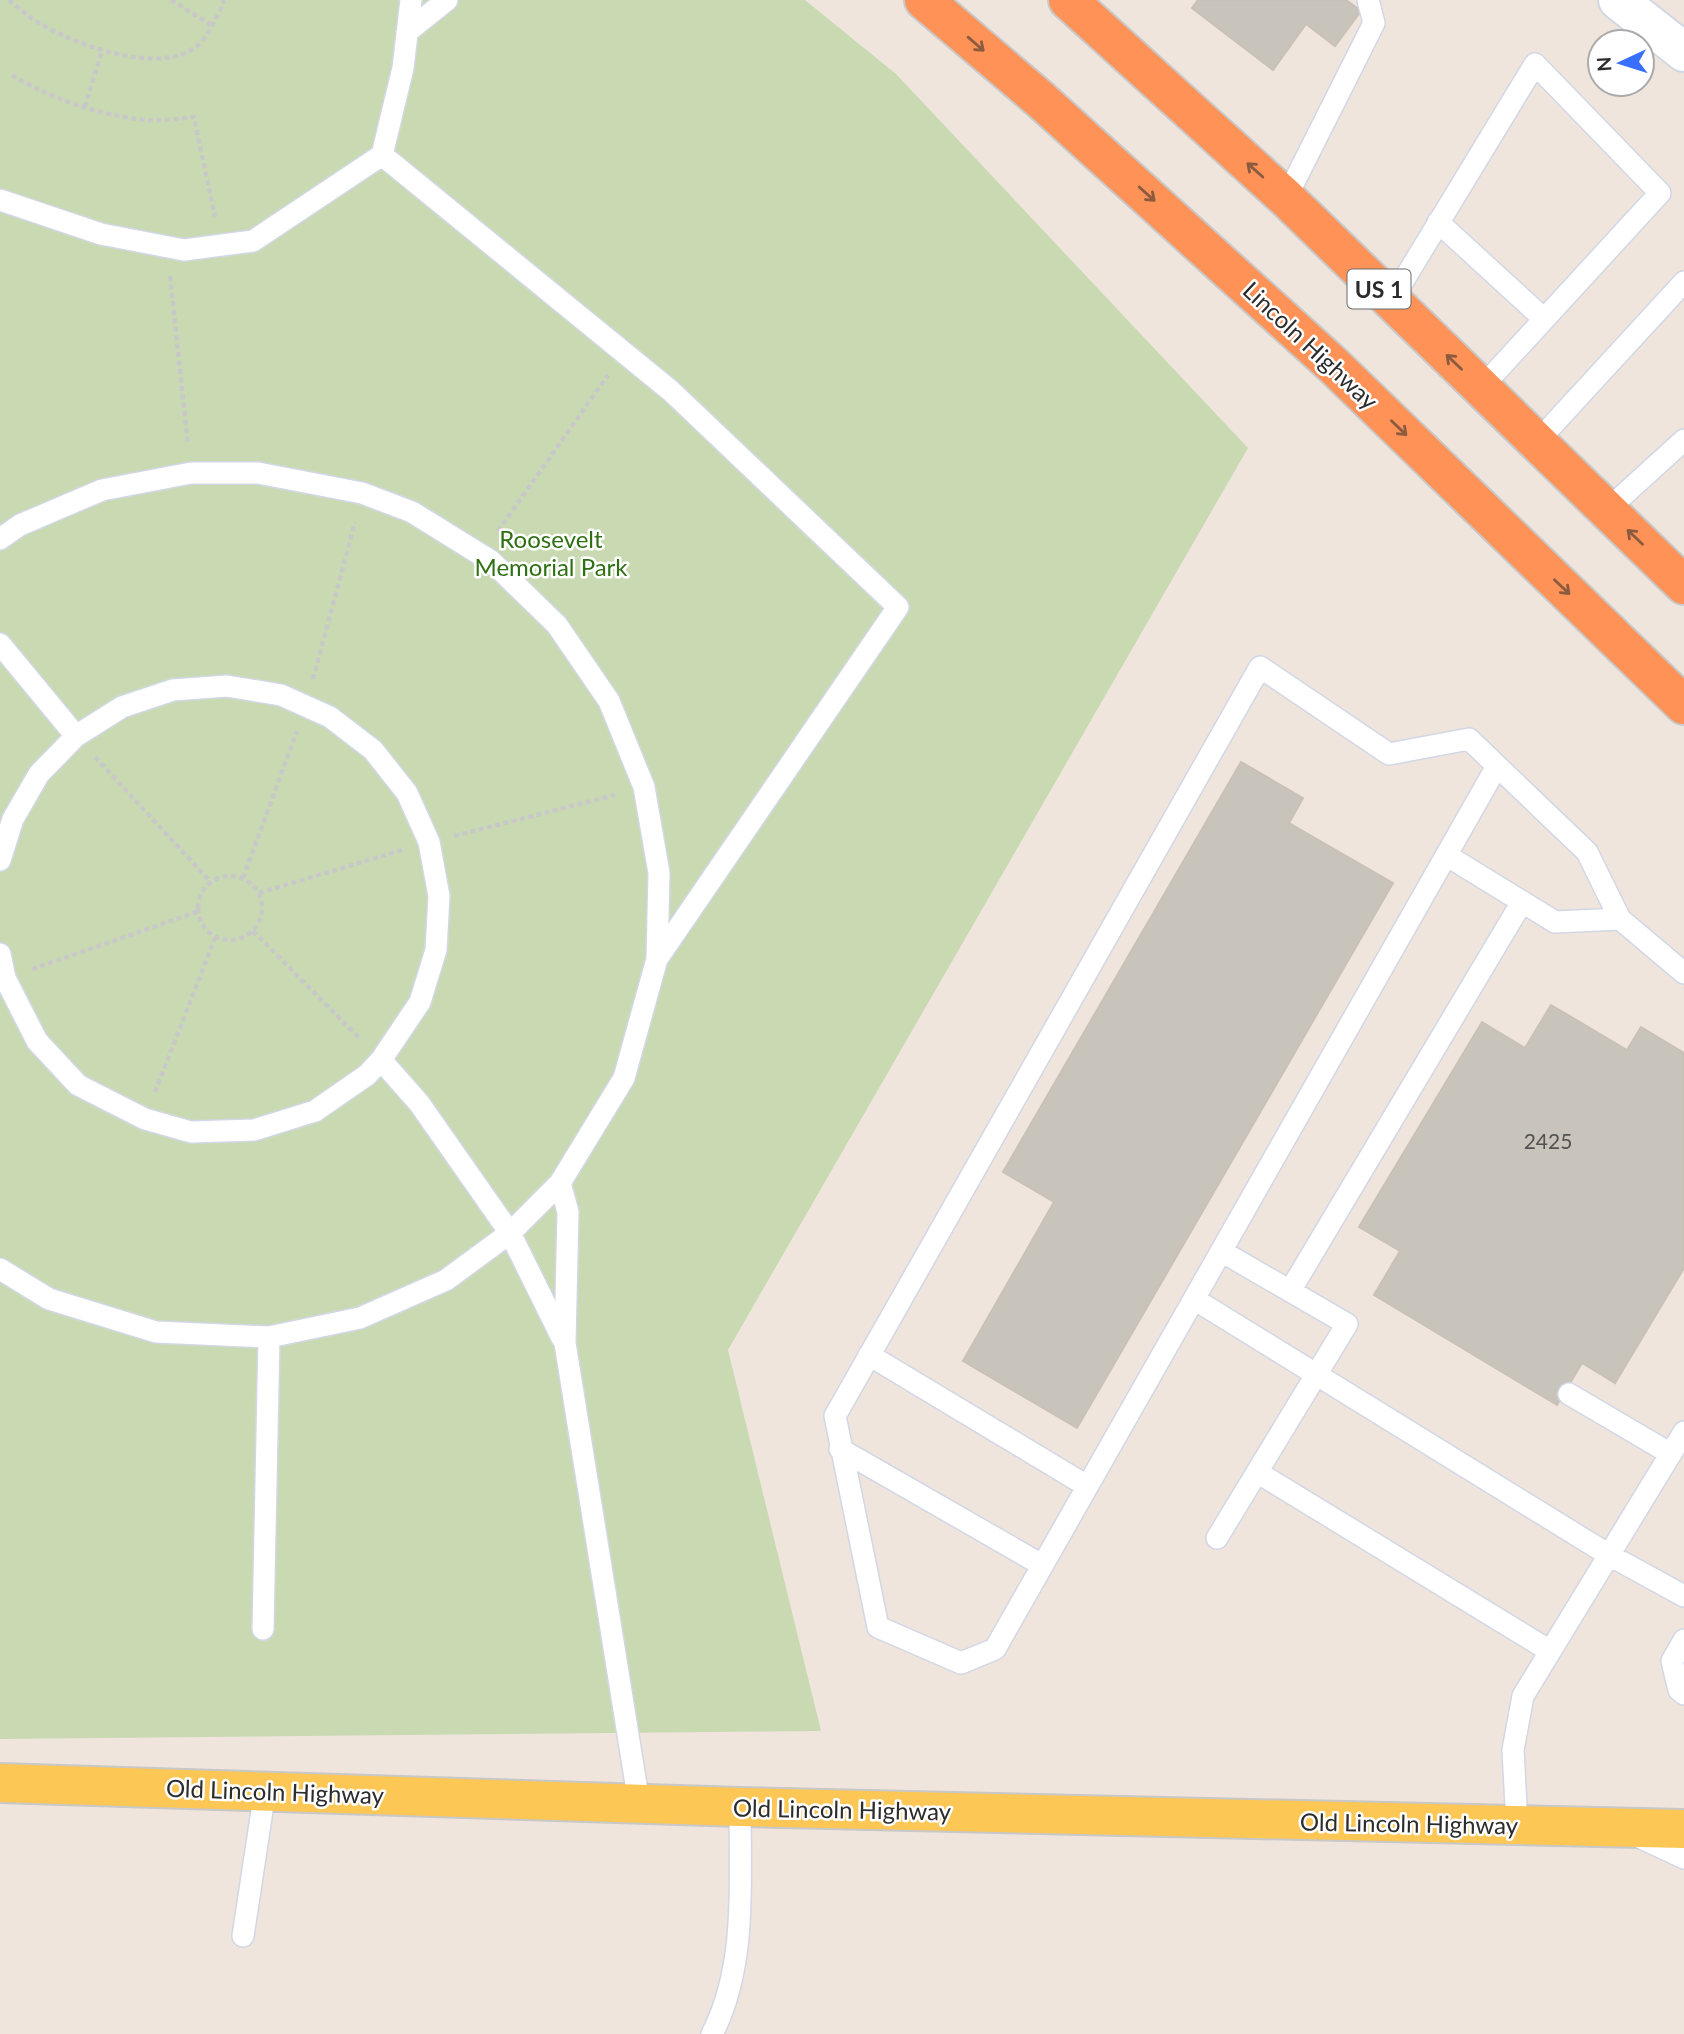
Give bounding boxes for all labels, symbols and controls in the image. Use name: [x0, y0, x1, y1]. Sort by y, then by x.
north arrow: [1586, 28, 1656, 98]
one-way arrow: [967, 36, 985, 52]
text: N: [1592, 56, 1616, 72]
one-way arrow: [1247, 161, 1264, 178]
one-way arrow: [1138, 186, 1155, 203]
road number: US 1: [1348, 270, 1410, 308]
street label: Lincoln Highway: [1237, 275, 1385, 415]
one-way arrow: [1446, 353, 1463, 370]
one-way arrow: [1390, 420, 1407, 437]
park label: Roosevelt Memorial Park: [474, 524, 628, 581]
one-way arrow: [1627, 529, 1644, 546]
one-way arrow: [1553, 578, 1570, 595]
house number: 2425: [1524, 1128, 1572, 1153]
street label: Old Lincoln Highway: [165, 1773, 385, 1809]
street label: Old Lincoln Highway: [733, 1793, 952, 1825]
street label: Old Lincoln Highway: [1300, 1807, 1519, 1839]

